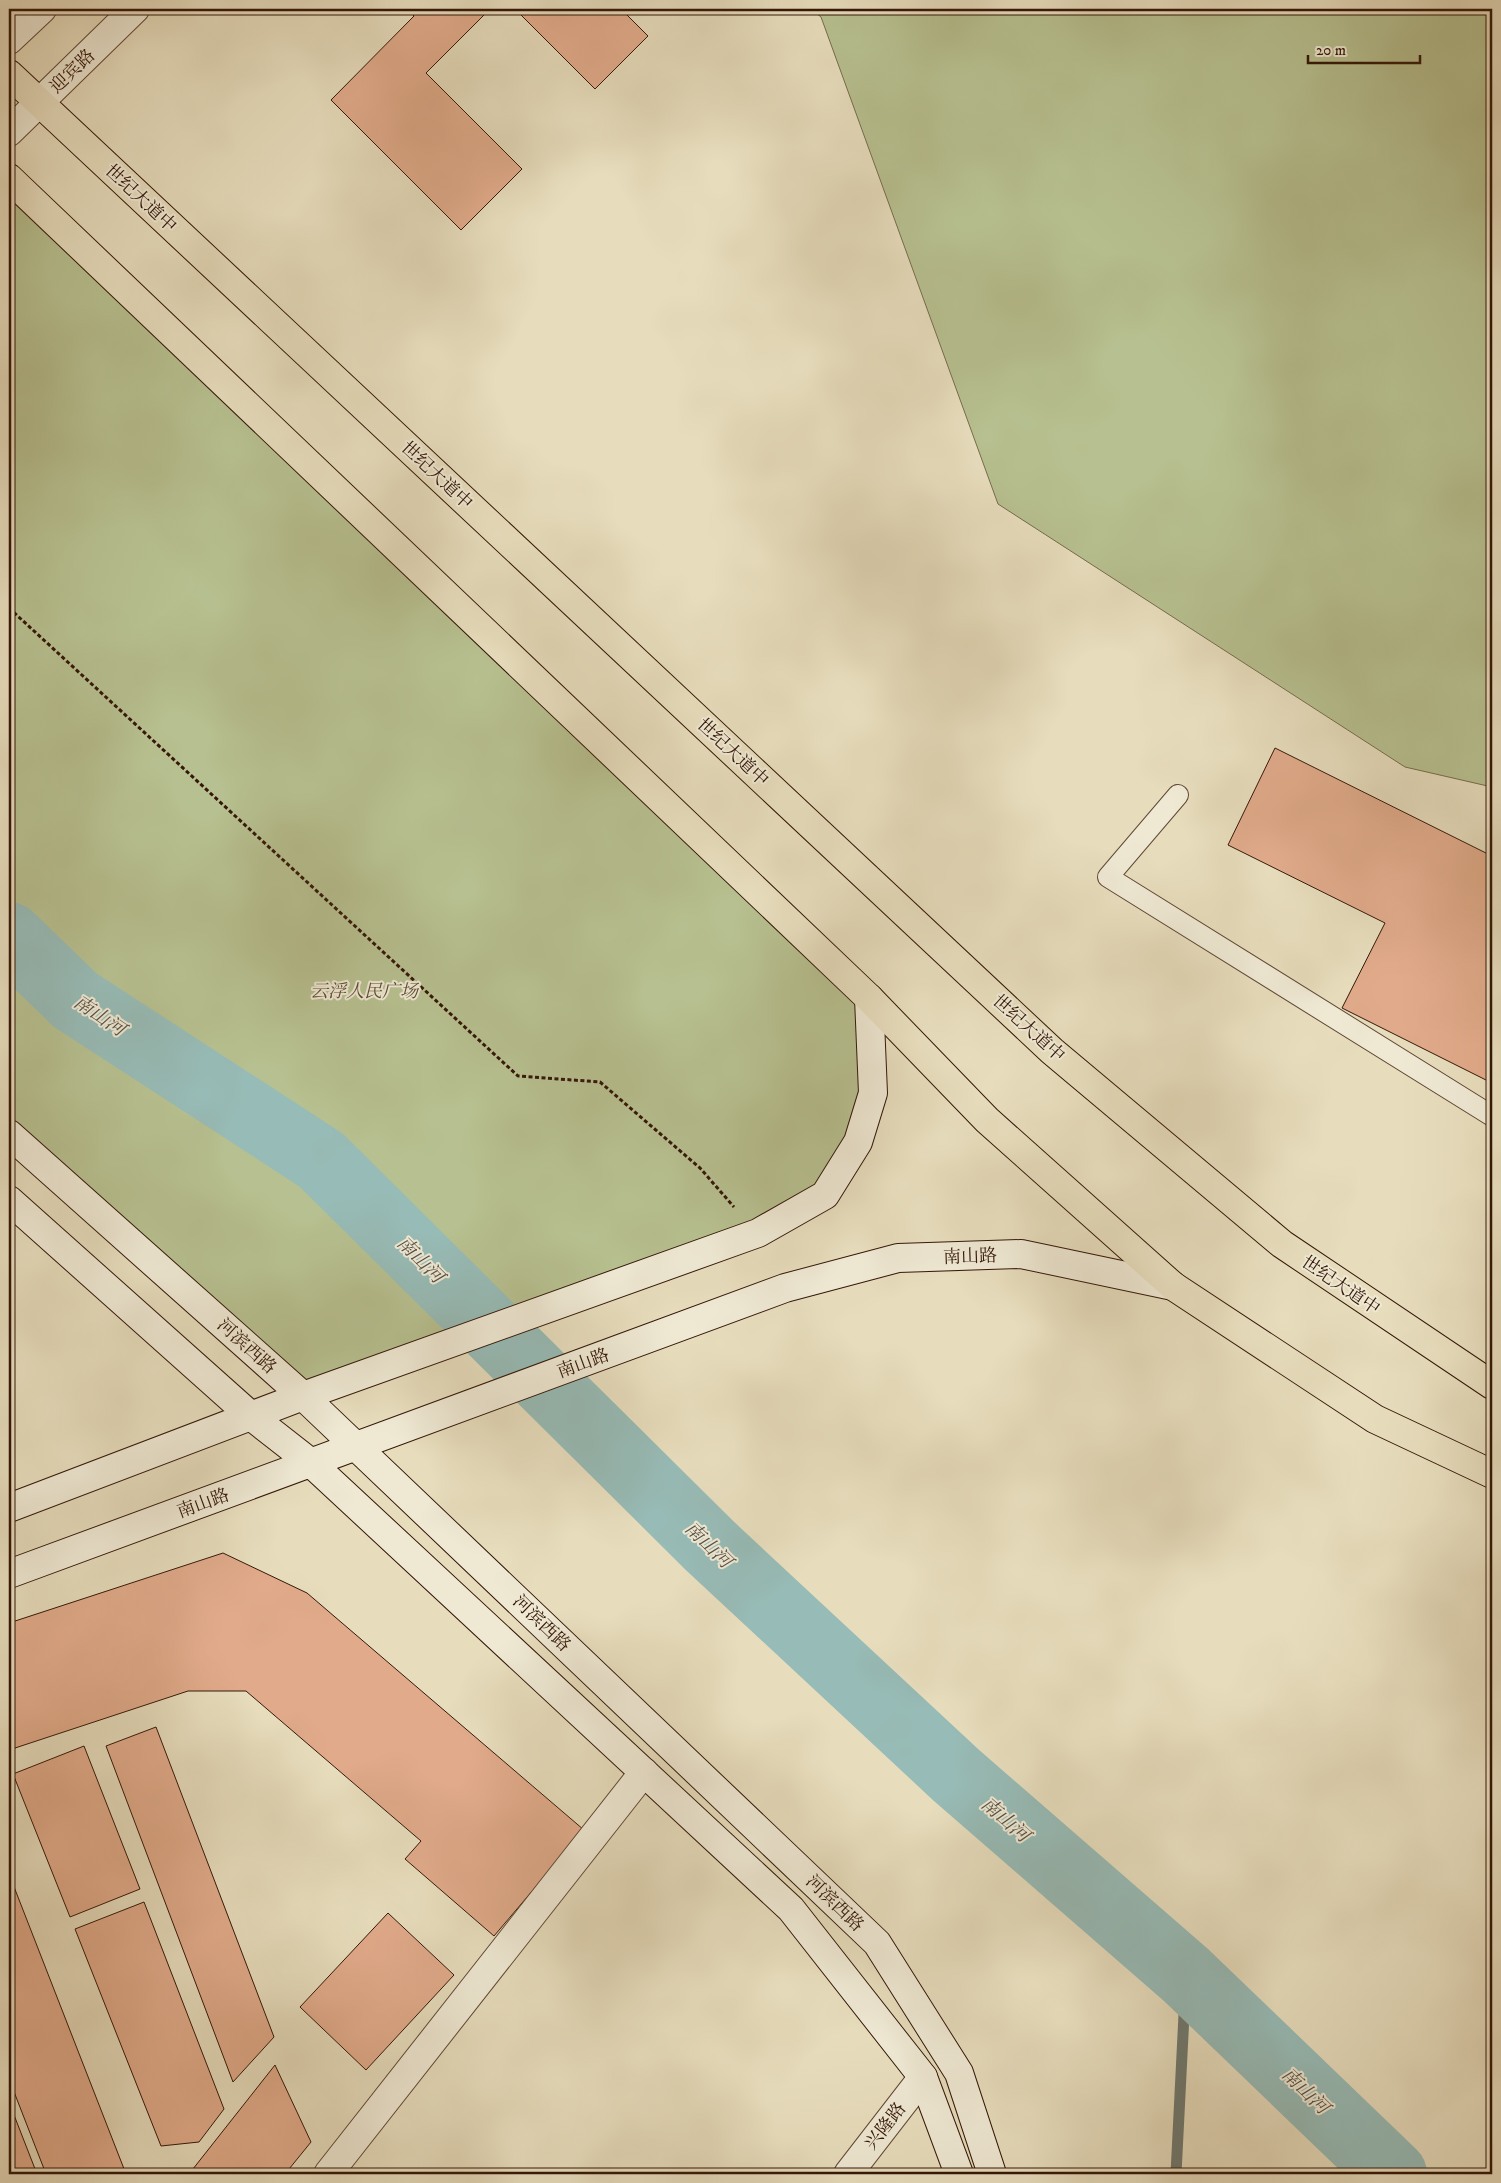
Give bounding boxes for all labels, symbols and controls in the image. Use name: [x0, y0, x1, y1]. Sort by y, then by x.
scale bar: [1308, 32, 1421, 64]
text: 20 m: [1316, 41, 1346, 60]
street label: 迎宾路: [46, 45, 100, 98]
street label: 世纪大道中: [100, 160, 181, 237]
street label: 世纪大道中: [396, 437, 477, 514]
street label: 世纪大道中: [692, 714, 773, 791]
park label: 云浮人民广场: [310, 981, 420, 1003]
street label: 世纪大道中: [988, 990, 1069, 1067]
water label: 南山河: [69, 991, 132, 1043]
water label: 南山河: [392, 1232, 450, 1290]
street label: 南山路: [943, 1245, 997, 1269]
street label: 世纪大道中: [1297, 1252, 1384, 1320]
street label: 河滨西路: [212, 1314, 280, 1379]
street label: 南山路: [554, 1344, 612, 1384]
street label: 南山路: [174, 1484, 232, 1524]
water label: 南山河: [679, 1517, 739, 1575]
street label: 河滨西路: [508, 1591, 575, 1657]
water label: 南山河: [976, 1793, 1036, 1849]
street label: 河滨西路: [801, 1871, 868, 1937]
water label: 南山河: [1276, 2063, 1336, 2121]
street label: 兴隆路: [860, 2099, 911, 2155]

